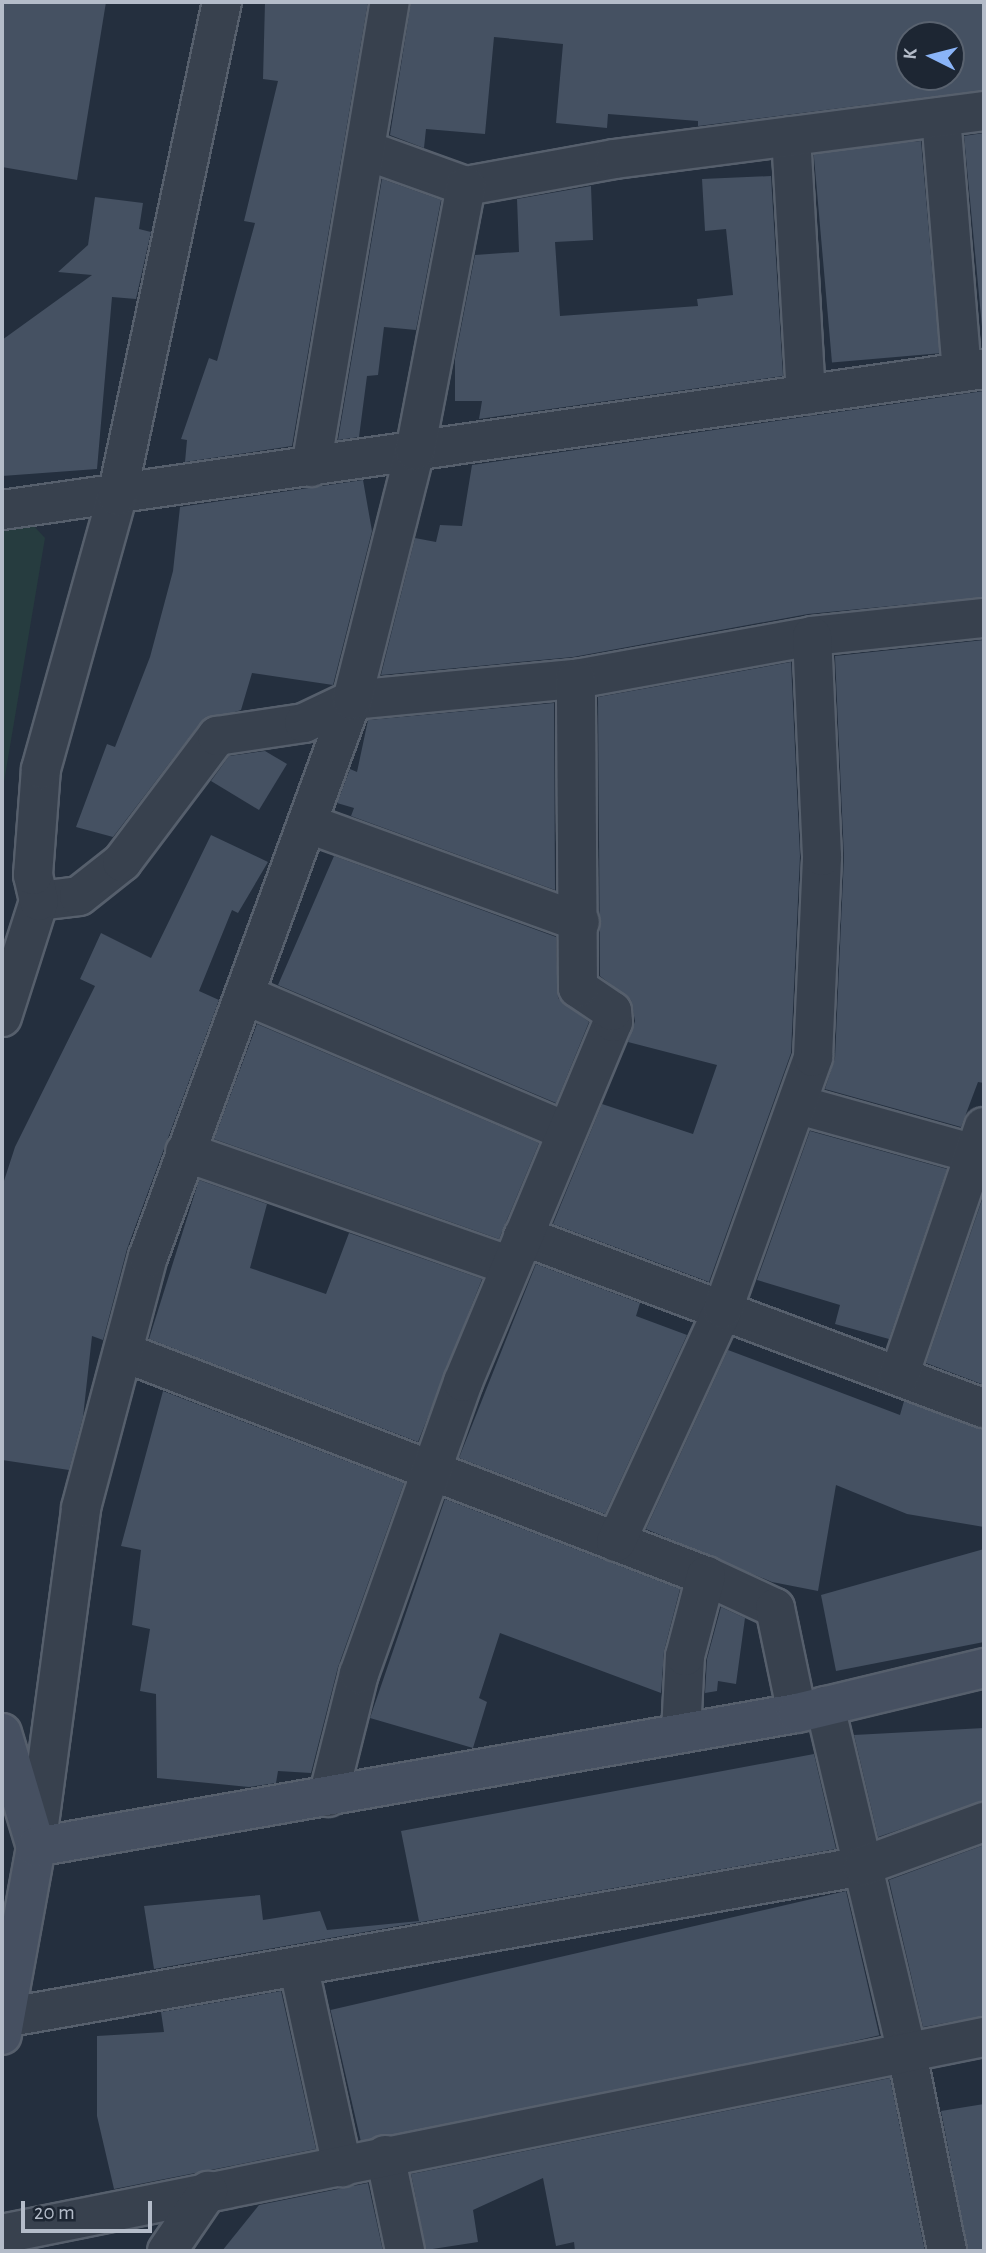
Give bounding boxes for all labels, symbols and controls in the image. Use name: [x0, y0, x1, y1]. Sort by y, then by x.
north arrow: [895, 21, 965, 91]
text: K: [901, 47, 921, 60]
scale bar: [24, 2186, 156, 2230]
text: 20 m: [34, 2202, 75, 2223]

